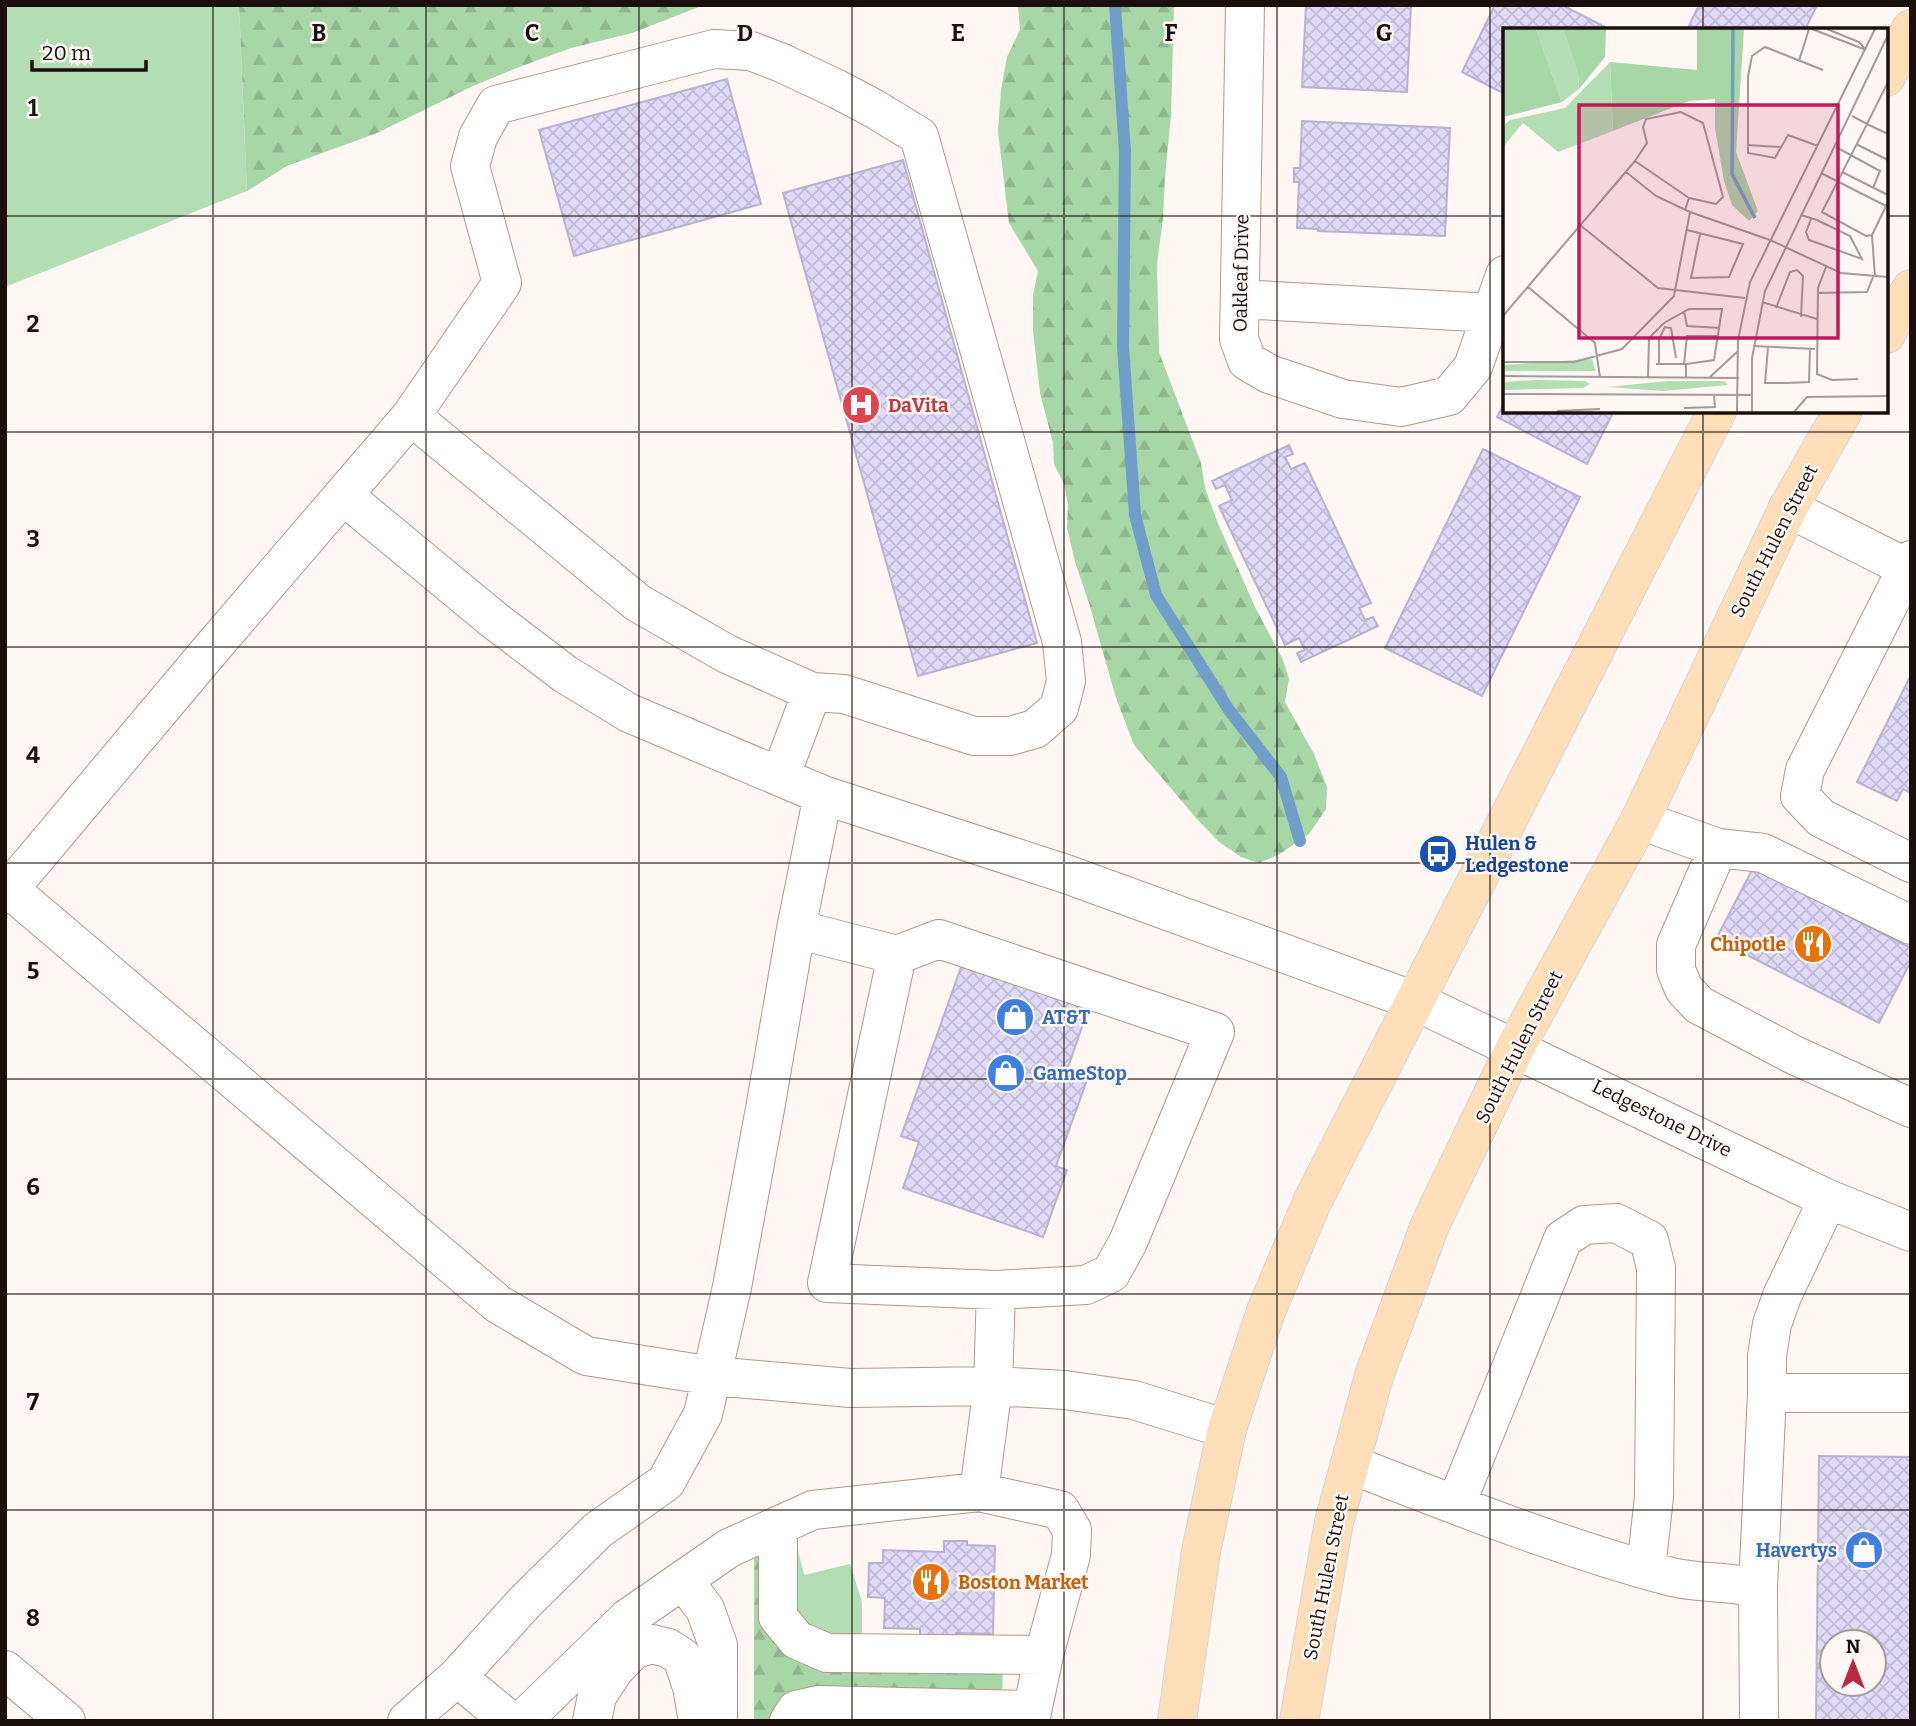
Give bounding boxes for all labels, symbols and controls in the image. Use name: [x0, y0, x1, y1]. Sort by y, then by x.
text: B: [312, 19, 326, 47]
text: C: [525, 19, 539, 47]
text: D: [737, 19, 753, 47]
text: E: [951, 19, 965, 47]
text: F: [1165, 19, 1178, 47]
text: G: [1376, 19, 1393, 47]
scale bar: [32, 28, 145, 72]
inset map: [1503, 28, 1888, 413]
text: 20 m: [42, 40, 91, 66]
text: 1: [28, 94, 38, 122]
street label: Oakleaf Drive: [1228, 214, 1254, 332]
text: 2: [27, 310, 40, 338]
hospital icon: DaVita: [840, 384, 882, 426]
place label: DaVita: [888, 394, 949, 417]
street label: South Hulen Street: [1726, 461, 1823, 621]
text: 3: [26, 525, 40, 553]
text: 4: [26, 741, 40, 769]
place label: Hulen & Ledgestone: [1465, 832, 1569, 877]
bus stop icon: Hulen & Ledgestone: [1417, 833, 1459, 875]
restaurant icon: Chipotle: [1792, 923, 1834, 965]
place label: Chipotle: [1710, 933, 1786, 956]
text: 5: [27, 957, 39, 985]
street label: South Hulen Street: [1471, 967, 1568, 1127]
shop icon: AT&T: [994, 996, 1036, 1038]
place label: AT&T: [1042, 1006, 1090, 1029]
shop icon: GameStop: [985, 1052, 1027, 1094]
place label: GameStop: [1033, 1062, 1127, 1085]
street label: Ledgestone Drive: [1588, 1074, 1736, 1162]
text: 6: [26, 1173, 40, 1201]
text: 7: [27, 1388, 40, 1416]
street label: South Hulen Street: [1299, 1492, 1353, 1662]
shop icon: Havertys: [1843, 1529, 1885, 1571]
place label: Havertys: [1756, 1539, 1837, 1562]
restaurant icon: Boston Market: [910, 1561, 952, 1603]
place label: Boston Market: [958, 1571, 1089, 1594]
text: 8: [26, 1604, 40, 1632]
north arrow: [1818, 1628, 1888, 1698]
text: N: [1846, 1635, 1861, 1658]

